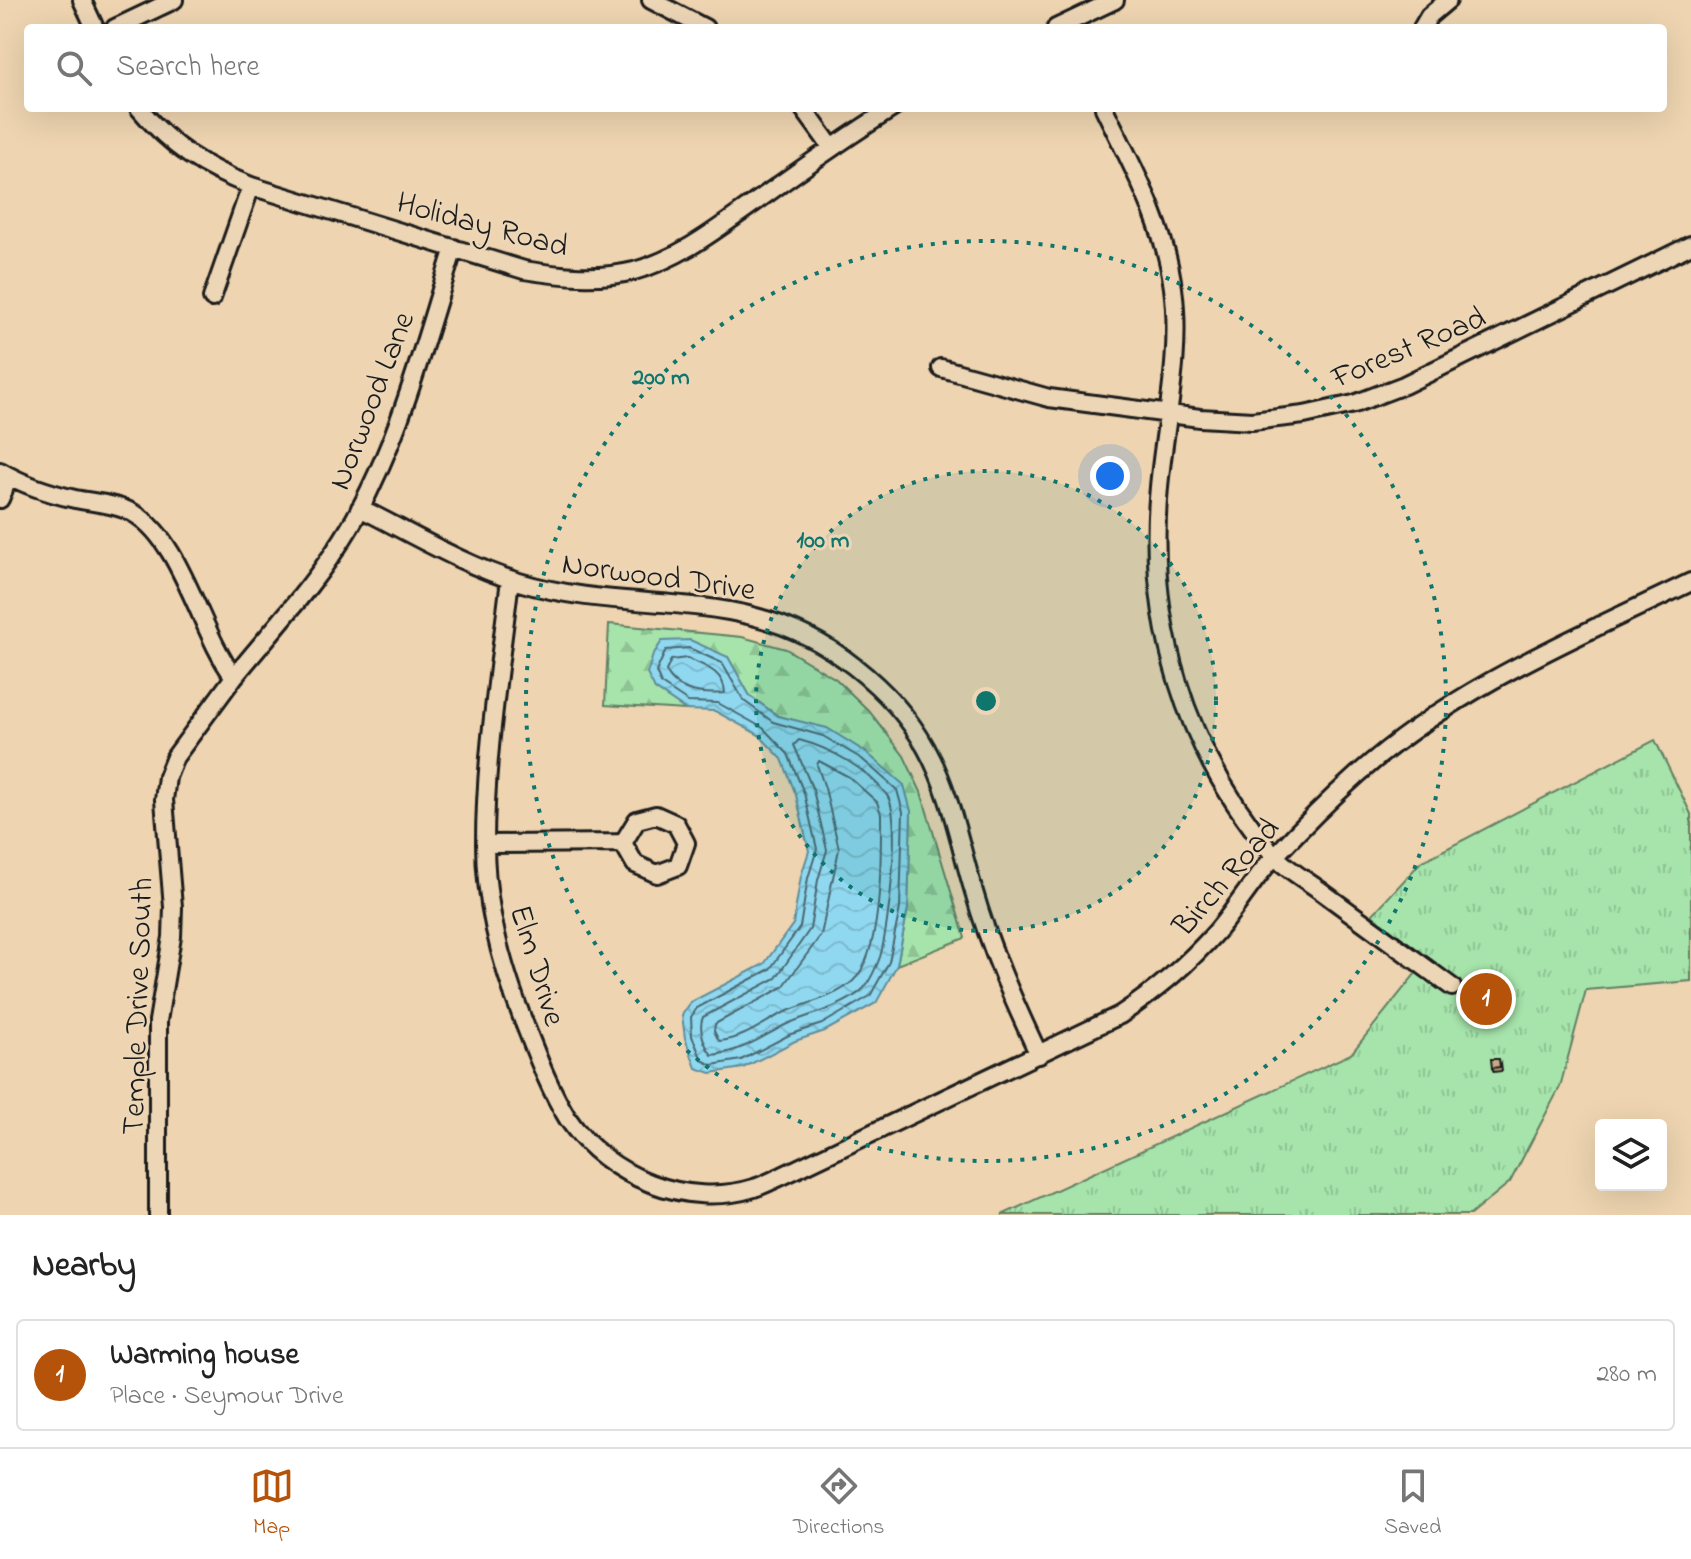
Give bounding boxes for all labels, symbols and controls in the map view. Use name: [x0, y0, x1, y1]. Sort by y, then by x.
search box: [24, 24, 1667, 112]
icon: search: [52, 46, 96, 90]
text: Search here: [116, 46, 260, 90]
street label: Holiday Road: [391, 181, 573, 272]
street label: Forest Road: [1324, 296, 1494, 403]
street label: Norwood Lane: [318, 305, 429, 497]
text: 200 m: [631, 361, 690, 396]
your location: [1090, 456, 1130, 496]
text: 100 m: [797, 524, 850, 559]
street label: Norwood Drive: [559, 542, 759, 615]
centre of rings: [972, 687, 1000, 715]
street label: Birch Road: [1162, 808, 1293, 949]
street label: Temple Drive South: [112, 876, 167, 1136]
street label: Elm Drive: [495, 900, 577, 1033]
pin: 1: [1460, 969, 1512, 1029]
map controls: [1595, 1119, 1667, 1191]
button: layers: [1595, 1119, 1667, 1191]
text: Nearby: [32, 1242, 136, 1292]
text: Warming house: [110, 1334, 299, 1378]
text: 1: [56, 1356, 64, 1394]
text: 280 m: [1596, 1356, 1657, 1394]
text: Place · Seymour Drive: [110, 1378, 344, 1416]
tab: Map: [250, 1464, 294, 1544]
tab: Directions: [793, 1464, 885, 1544]
tab: Saved: [1384, 1464, 1441, 1544]

